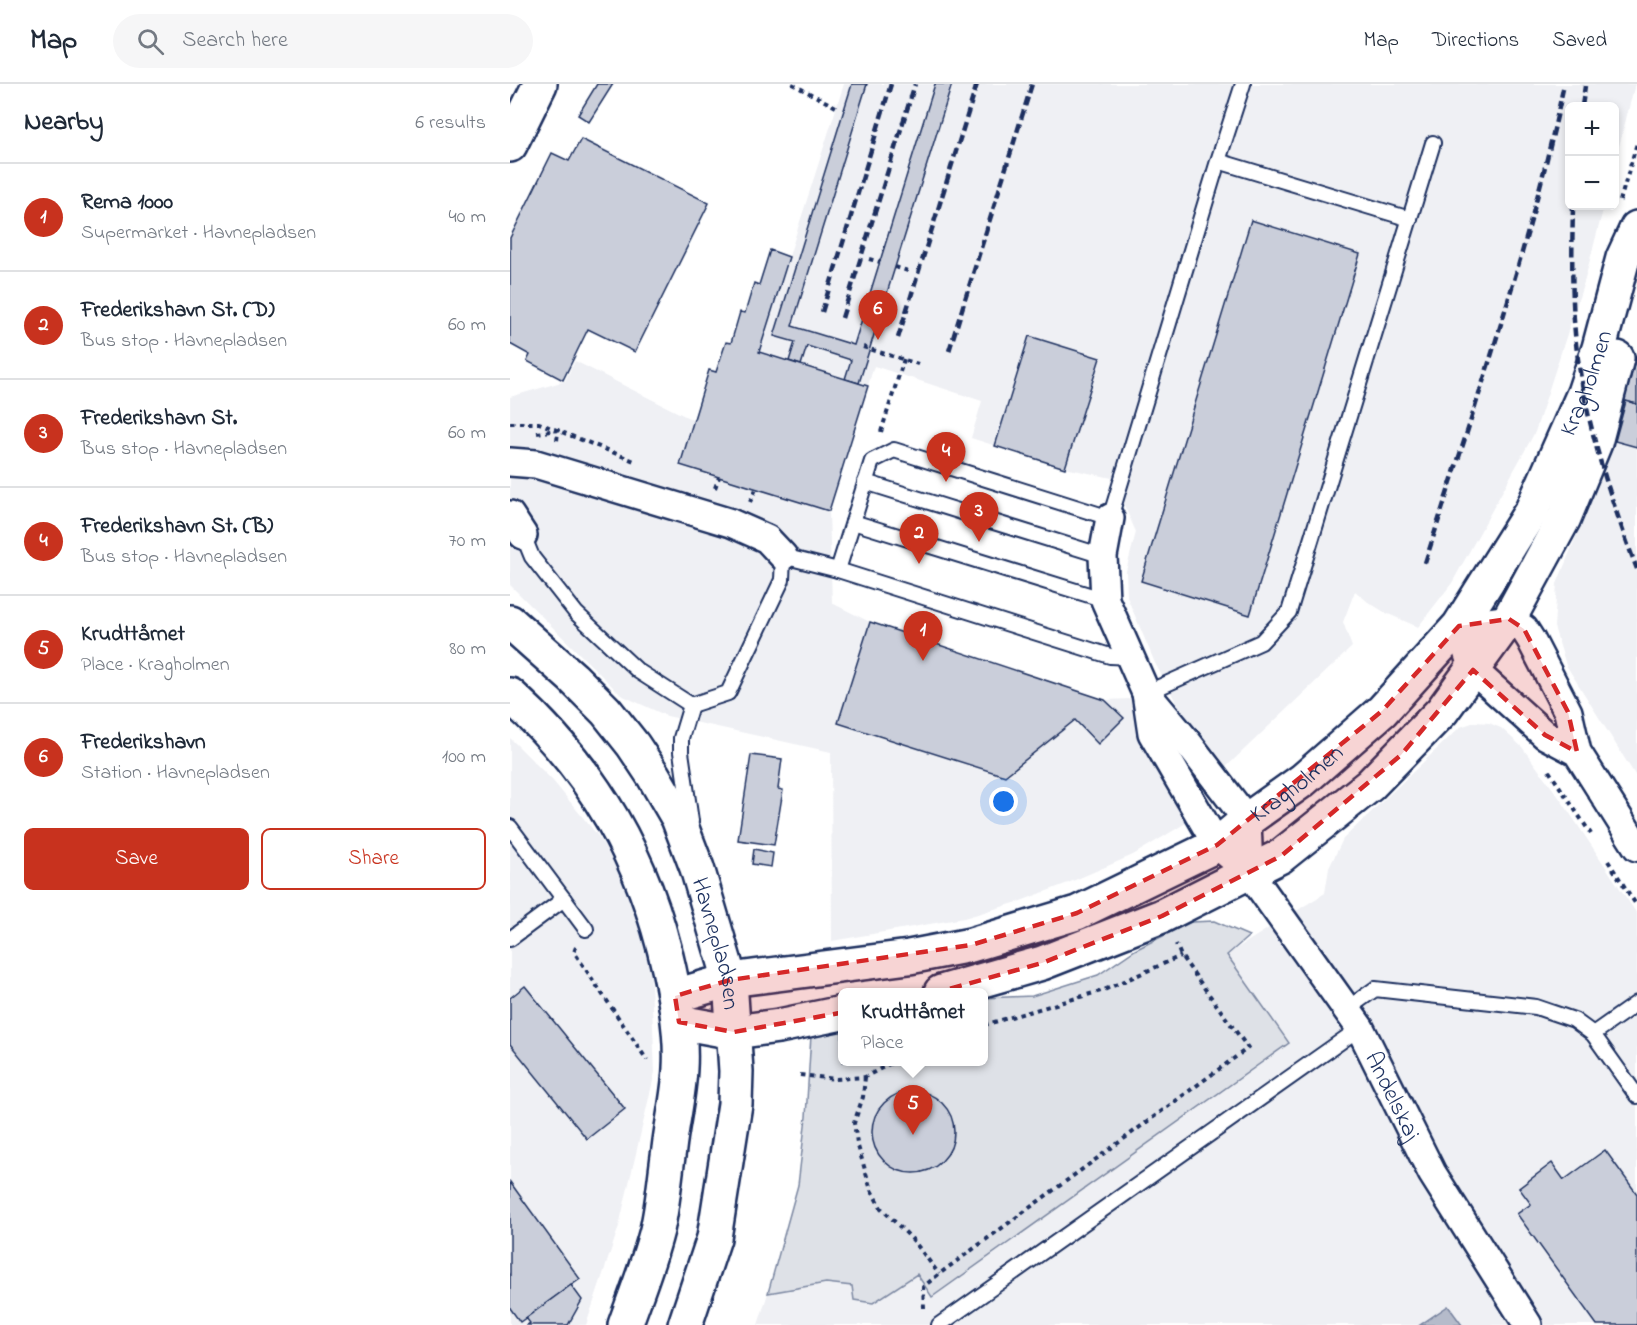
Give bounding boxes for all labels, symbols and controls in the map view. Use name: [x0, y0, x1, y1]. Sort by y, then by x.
search box: [113, 14, 533, 68]
text: Map: [30, 21, 77, 62]
icon: search: [134, 25, 167, 58]
text: Search here: [182, 25, 288, 57]
text: Map: [1363, 26, 1399, 56]
text: Directions: [1432, 26, 1519, 56]
text: Saved: [1552, 26, 1607, 56]
map controls: [1565, 102, 1619, 210]
button: +: [1565, 102, 1619, 156]
text: Nearby: [24, 104, 103, 142]
text: 6 results: [415, 109, 486, 138]
button: −: [1565, 156, 1619, 210]
text: Rema 1000: [81, 187, 173, 219]
text: 1: [40, 203, 47, 232]
text: 40 m: [449, 203, 486, 232]
text: Supermarket · Havnepladsen: [81, 219, 316, 248]
pin: 6: [858, 290, 898, 340]
text: Frederikshavn St. (D): [81, 295, 275, 327]
text: 2: [39, 311, 48, 340]
text: 60 m: [448, 311, 486, 340]
text: Bus stop · Havnepladsen: [81, 327, 287, 356]
street label: Kragholmen: [1552, 327, 1623, 442]
text: Frederikshavn St.: [81, 403, 237, 435]
text: 3: [39, 419, 48, 448]
text: 60 m: [448, 419, 486, 448]
pin: 4: [926, 432, 966, 482]
text: Bus stop · Havnepladsen: [81, 435, 287, 464]
pin: 3: [960, 492, 998, 542]
text: Frederikshavn St. (B): [81, 511, 273, 543]
pin: 2: [900, 514, 938, 564]
text: 4: [39, 527, 48, 556]
text: 70 m: [449, 527, 486, 556]
text: Bus stop · Havnepladsen: [81, 543, 287, 572]
pin: 1: [904, 612, 942, 661]
text: Krudttårnet: [81, 619, 185, 651]
text: 5: [38, 635, 49, 664]
text: 80 m: [449, 635, 486, 664]
text: Place · Kragholmen: [81, 651, 230, 680]
text: Frederikshavn: [81, 727, 206, 759]
street label: Kragholmen: [1244, 737, 1352, 832]
text: 6: [39, 743, 48, 772]
text: 100 m: [442, 743, 486, 772]
text: Station · Havnepladsen: [81, 759, 270, 788]
your location: [989, 787, 1018, 816]
button: Save: [24, 828, 249, 890]
button: Share: [261, 828, 486, 890]
street label: Havnepladsen: [681, 873, 747, 1011]
popup: [838, 988, 988, 1066]
text: Krudttårnet: [861, 997, 965, 1029]
text: Place: [861, 1029, 903, 1058]
street label: Andelskaj: [1354, 1046, 1429, 1148]
pin: 5: [894, 1086, 932, 1135]

